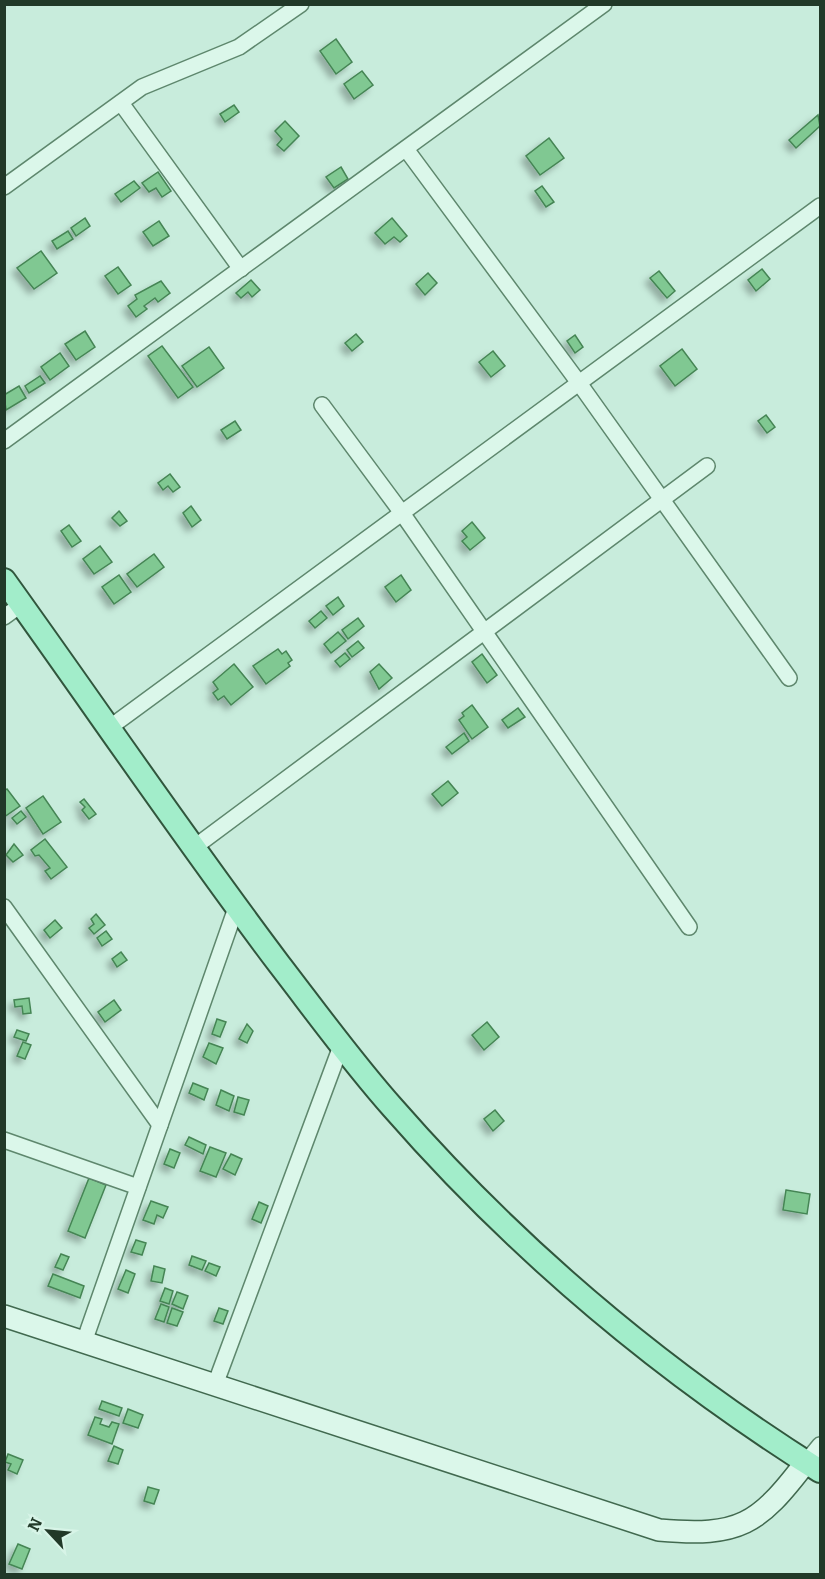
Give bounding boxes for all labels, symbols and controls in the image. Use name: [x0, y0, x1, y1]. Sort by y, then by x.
north arrow: [18, 1501, 78, 1561]
text: N: [24, 1515, 46, 1534]

